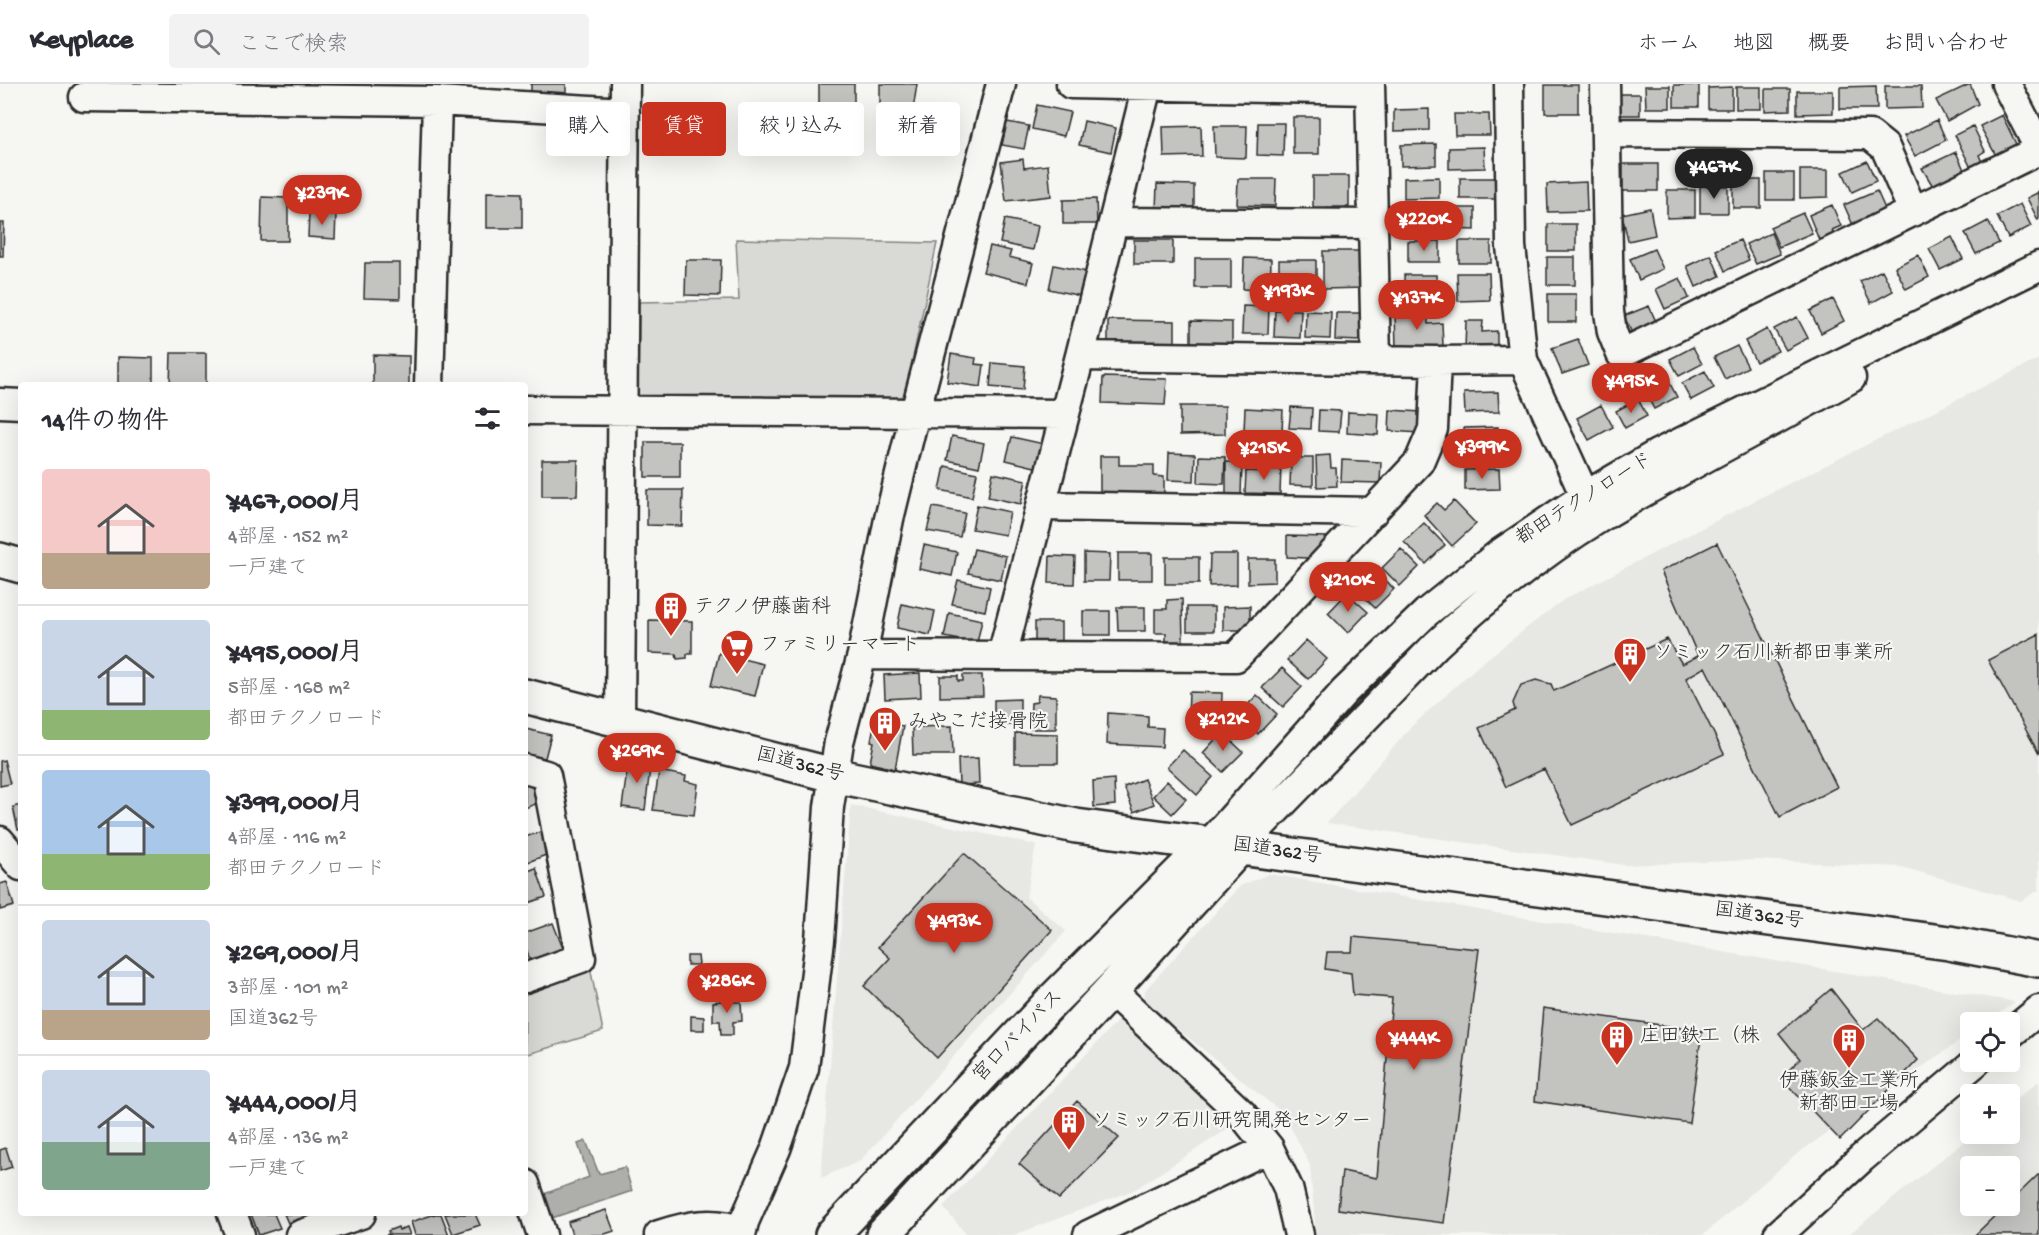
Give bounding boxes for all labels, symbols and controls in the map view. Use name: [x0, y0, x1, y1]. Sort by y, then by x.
search box: [169, 14, 589, 68]
text: Keyplace: [30, 25, 133, 58]
icon: search: [190, 25, 223, 58]
text: ここで検索: [238, 33, 348, 59]
text: ホーム: [1638, 33, 1700, 58]
text: 地図: [1733, 33, 1775, 58]
text: 概要: [1808, 33, 1850, 58]
text: お問い合わせ: [1883, 33, 2009, 58]
chip: 購入: [546, 102, 630, 156]
chip: 賃貸: [642, 102, 726, 156]
chip: 絞り込み: [738, 102, 864, 156]
chip: 新着: [876, 102, 960, 156]
pin: ¥467K: [1672, 149, 1756, 200]
text: ¥467K: [1689, 157, 1739, 180]
pin: ¥239K: [280, 175, 364, 226]
text: ¥239K: [297, 183, 347, 206]
pin: ¥220K: [1382, 201, 1466, 252]
text: ¥220K: [1398, 209, 1450, 232]
pin: ¥193K: [1246, 273, 1330, 324]
pin: ¥137K: [1375, 280, 1459, 331]
text: ¥193K: [1264, 281, 1312, 304]
text: ¥137K: [1392, 288, 1442, 311]
pin: ¥495K: [1589, 363, 1673, 414]
text: ¥495K: [1606, 371, 1656, 394]
icon: filters: [471, 402, 504, 435]
text: 14件の物件: [42, 408, 169, 439]
pin: ¥399K: [1440, 429, 1524, 480]
pin: ¥215K: [1222, 430, 1306, 481]
text: ¥399K: [1457, 437, 1507, 460]
text: ¥215K: [1240, 438, 1288, 461]
street label: 都田テクノロード: [1512, 448, 1658, 551]
text: ¥467,000/月: [228, 488, 364, 519]
icon: home: [90, 493, 162, 565]
text: 4部屋 · 152 m²: [228, 527, 348, 550]
text: 一戸建て: [228, 558, 308, 581]
pin: ¥210K: [1306, 562, 1390, 613]
text: ¥210K: [1323, 570, 1373, 593]
building icon: テクノ伊藤歯科: [653, 590, 689, 637]
place label: テクノ伊藤歯科: [694, 595, 831, 620]
supermarket icon: ファミリーマート: [719, 628, 755, 675]
place label: ファミリーマート: [760, 635, 920, 658]
building icon: ソミック石川新都田事業所: [1612, 636, 1648, 683]
text: ¥495,000/月: [228, 639, 364, 670]
place label: ソミック石川新都田事業所: [1653, 641, 1893, 666]
icon: home: [90, 644, 162, 716]
text: 5部屋 · 168 m²: [228, 678, 350, 701]
pin: ¥212K: [1181, 701, 1265, 752]
building icon: みやこだ接骨院: [867, 705, 903, 752]
text: 都田テクノロード: [228, 709, 385, 732]
text: ¥212K: [1199, 709, 1247, 732]
place label: みやこだ接骨院: [908, 710, 1048, 735]
pin: ¥269K: [595, 733, 679, 784]
text: ¥269K: [612, 741, 662, 764]
street label: 国道362号: [753, 743, 847, 788]
text: ¥399,000/月: [228, 789, 364, 820]
icon: home: [90, 794, 162, 866]
text: 4部屋 · 116 m²: [228, 828, 346, 851]
street label: 国道362号: [1231, 833, 1323, 870]
text: 都田テクノロード: [228, 859, 385, 882]
street label: 国道362号: [1713, 898, 1805, 935]
pin: ¥493K: [912, 903, 996, 954]
text: ¥493K: [929, 911, 979, 934]
text: ¥269,000/月: [228, 939, 364, 970]
icon: home: [90, 944, 162, 1016]
pin: ¥286K: [685, 963, 769, 1014]
text: ¥286K: [701, 971, 753, 994]
text: 3部屋 · 101 m²: [228, 978, 349, 1001]
street label: 宮口バイパス: [968, 985, 1069, 1088]
text: 国道362号: [228, 1009, 318, 1032]
map controls: [1960, 1012, 2020, 1216]
button: locate: [1960, 1012, 2020, 1072]
building icon: 庄田鉄工（株: [1599, 1019, 1635, 1066]
pin: ¥444K: [1372, 1020, 1456, 1071]
building icon: 伊藤鈑金工業所 新都田工場: [1831, 1022, 1867, 1069]
place label: 庄田鉄工（株: [1640, 1024, 1760, 1049]
text: ¥444K: [1390, 1028, 1438, 1051]
place label: 伊藤鈑金工業所 新都田工場: [1779, 1069, 1919, 1117]
button: +: [1960, 1084, 2020, 1144]
text: ¥444,000/月: [228, 1089, 362, 1120]
icon: home: [90, 1094, 162, 1166]
building icon: ソミック石川研究開発センター: [1051, 1104, 1087, 1151]
place label: ソミック石川研究開発センター: [1092, 1110, 1371, 1134]
text: 4部屋 · 136 m²: [228, 1128, 349, 1151]
button: −: [1960, 1156, 2020, 1216]
text: 一戸建て: [228, 1159, 308, 1182]

